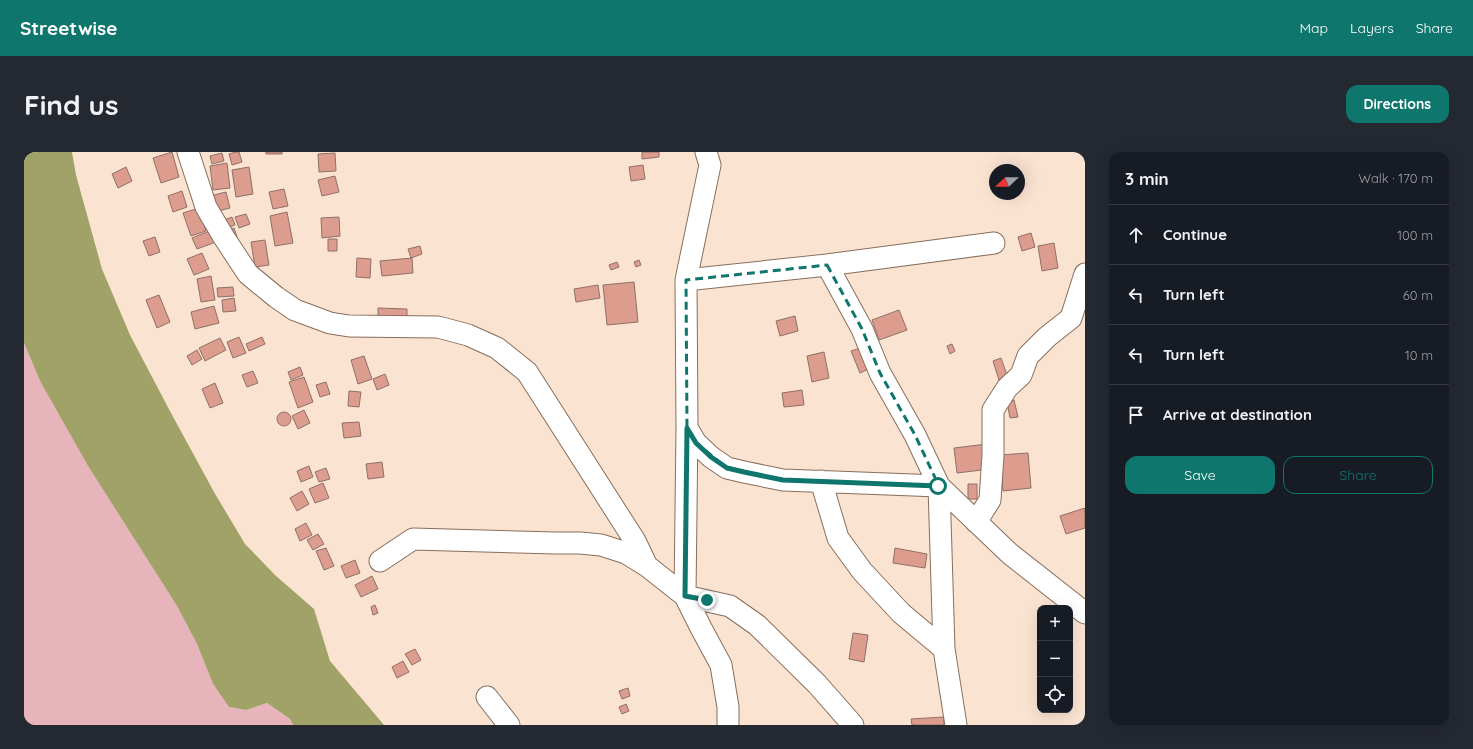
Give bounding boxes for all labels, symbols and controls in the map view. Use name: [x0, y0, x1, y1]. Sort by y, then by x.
text: Streetwise: [20, 16, 117, 40]
text: Map: [1299, 19, 1328, 37]
text: Layers: [1350, 19, 1394, 37]
text: Share: [1416, 19, 1453, 37]
button: Directions: [1346, 85, 1449, 123]
text: Find us: [24, 87, 118, 122]
north arrow: [989, 164, 1025, 200]
text: 3 min: [1125, 168, 1169, 189]
text: Walk · 170 m: [1358, 170, 1433, 186]
icon: ahead: [1125, 224, 1147, 246]
text: Continue: [1163, 225, 1227, 244]
text: 100 m: [1397, 227, 1433, 243]
icon: left: [1125, 284, 1147, 306]
text: Turn left: [1163, 285, 1225, 304]
text: 60 m: [1403, 287, 1433, 303]
icon: left: [1125, 344, 1147, 366]
text: Turn left: [1163, 345, 1225, 364]
text: 10 m: [1405, 347, 1433, 363]
icon: arrive: [1125, 404, 1147, 426]
text: Arrive at destination: [1163, 405, 1312, 424]
button: Save: [1125, 456, 1275, 494]
button: Share: [1283, 456, 1433, 494]
route start: [929, 477, 947, 495]
route end: [698, 591, 716, 609]
map controls: [1037, 605, 1073, 713]
button: +: [1037, 605, 1073, 641]
button: −: [1037, 641, 1073, 677]
button: locate: [1037, 677, 1073, 713]

